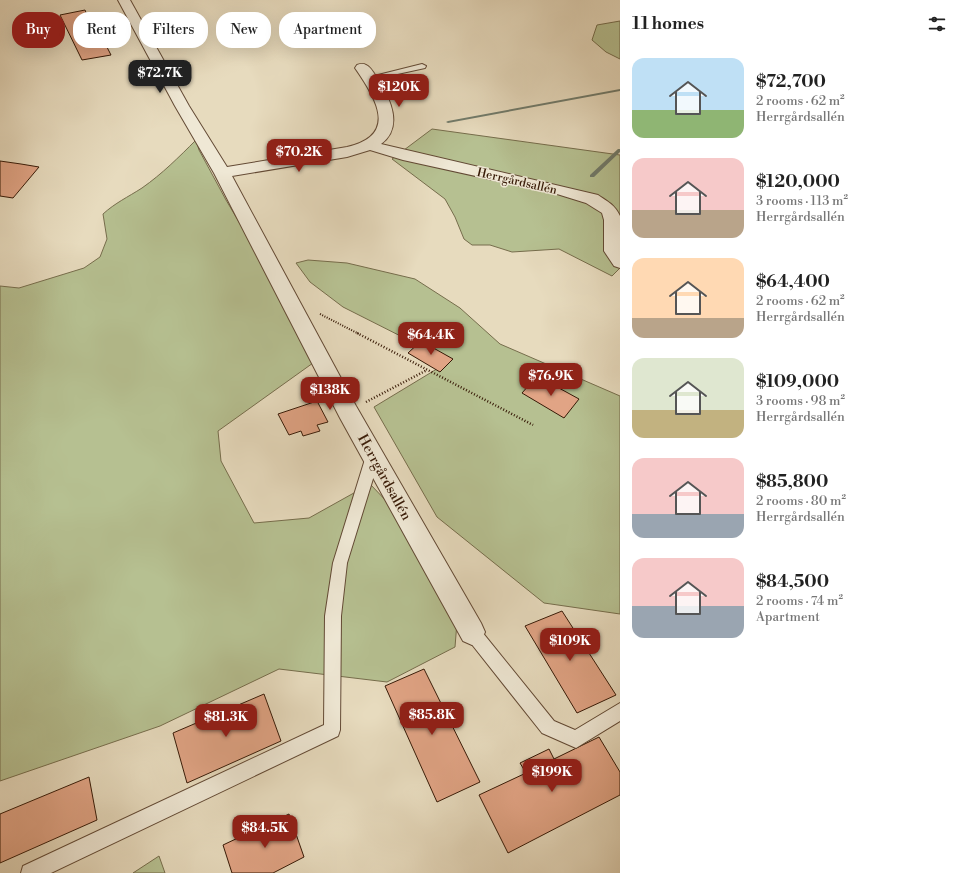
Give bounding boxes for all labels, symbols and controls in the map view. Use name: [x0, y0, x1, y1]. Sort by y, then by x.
chip: Buy: [12, 12, 65, 48]
chip: Rent: [73, 12, 131, 48]
chip: Filters: [139, 12, 208, 48]
chip: New: [216, 12, 271, 48]
chip: Apartment: [279, 12, 376, 48]
text: 11 homes: [632, 13, 704, 35]
icon: filters: [926, 13, 948, 35]
pin: $72.7K: [127, 60, 193, 94]
text: $72.7K: [137, 65, 183, 81]
text: $72,700: [756, 71, 826, 93]
pin: $120K: [371, 74, 427, 108]
icon: home: [664, 74, 712, 122]
text: $120K: [378, 79, 420, 95]
text: 2 rooms · 62 m²: [756, 93, 845, 109]
text: Herrgårdsallén: [756, 109, 845, 125]
pin: $70.2K: [266, 139, 332, 173]
text: $70.2K: [276, 144, 322, 160]
street label: Herrgårdsallén: [475, 165, 559, 198]
text: $120,000: [756, 171, 840, 193]
icon: home: [664, 174, 712, 222]
text: 3 rooms · 113 m²: [756, 193, 848, 209]
text: Herrgårdsallén: [756, 209, 845, 225]
text: $64,400: [756, 271, 830, 293]
icon: home: [664, 274, 712, 322]
text: 2 rooms · 62 m²: [756, 293, 845, 309]
text: Herrgårdsallén: [756, 309, 845, 325]
pin: $64.4K: [398, 322, 464, 356]
text: $64.4K: [407, 327, 455, 343]
pin: $76.9K: [518, 363, 584, 397]
text: $76.9K: [528, 368, 574, 384]
text: $109,000: [756, 371, 839, 393]
icon: home: [664, 374, 712, 422]
pin: $138K: [302, 377, 358, 411]
text: $138K: [310, 382, 350, 398]
text: 3 rooms · 98 m²: [756, 393, 845, 409]
text: Herrgårdsallén: [756, 409, 845, 425]
street label: Herrgårdsallén: [353, 431, 416, 524]
text: $85,800: [756, 471, 828, 493]
icon: home: [664, 474, 712, 522]
text: 2 rooms · 80 m²: [756, 493, 846, 509]
text: Herrgårdsallén: [756, 509, 845, 525]
text: $84,500: [756, 571, 829, 593]
icon: home: [664, 574, 712, 622]
text: 2 rooms · 74 m²: [756, 593, 843, 609]
text: Apartment: [756, 609, 820, 625]
pin: $109K: [542, 628, 598, 662]
text: $109K: [549, 633, 591, 649]
pin: $85.8K: [399, 702, 465, 736]
pin: $81.3K: [193, 704, 259, 738]
text: $85.8K: [409, 707, 455, 723]
text: $81.3K: [204, 709, 248, 725]
pin: $199K: [524, 759, 580, 793]
text: $199K: [532, 764, 572, 780]
pin: $84.5K: [232, 815, 298, 849]
text: $84.5K: [241, 820, 289, 836]

